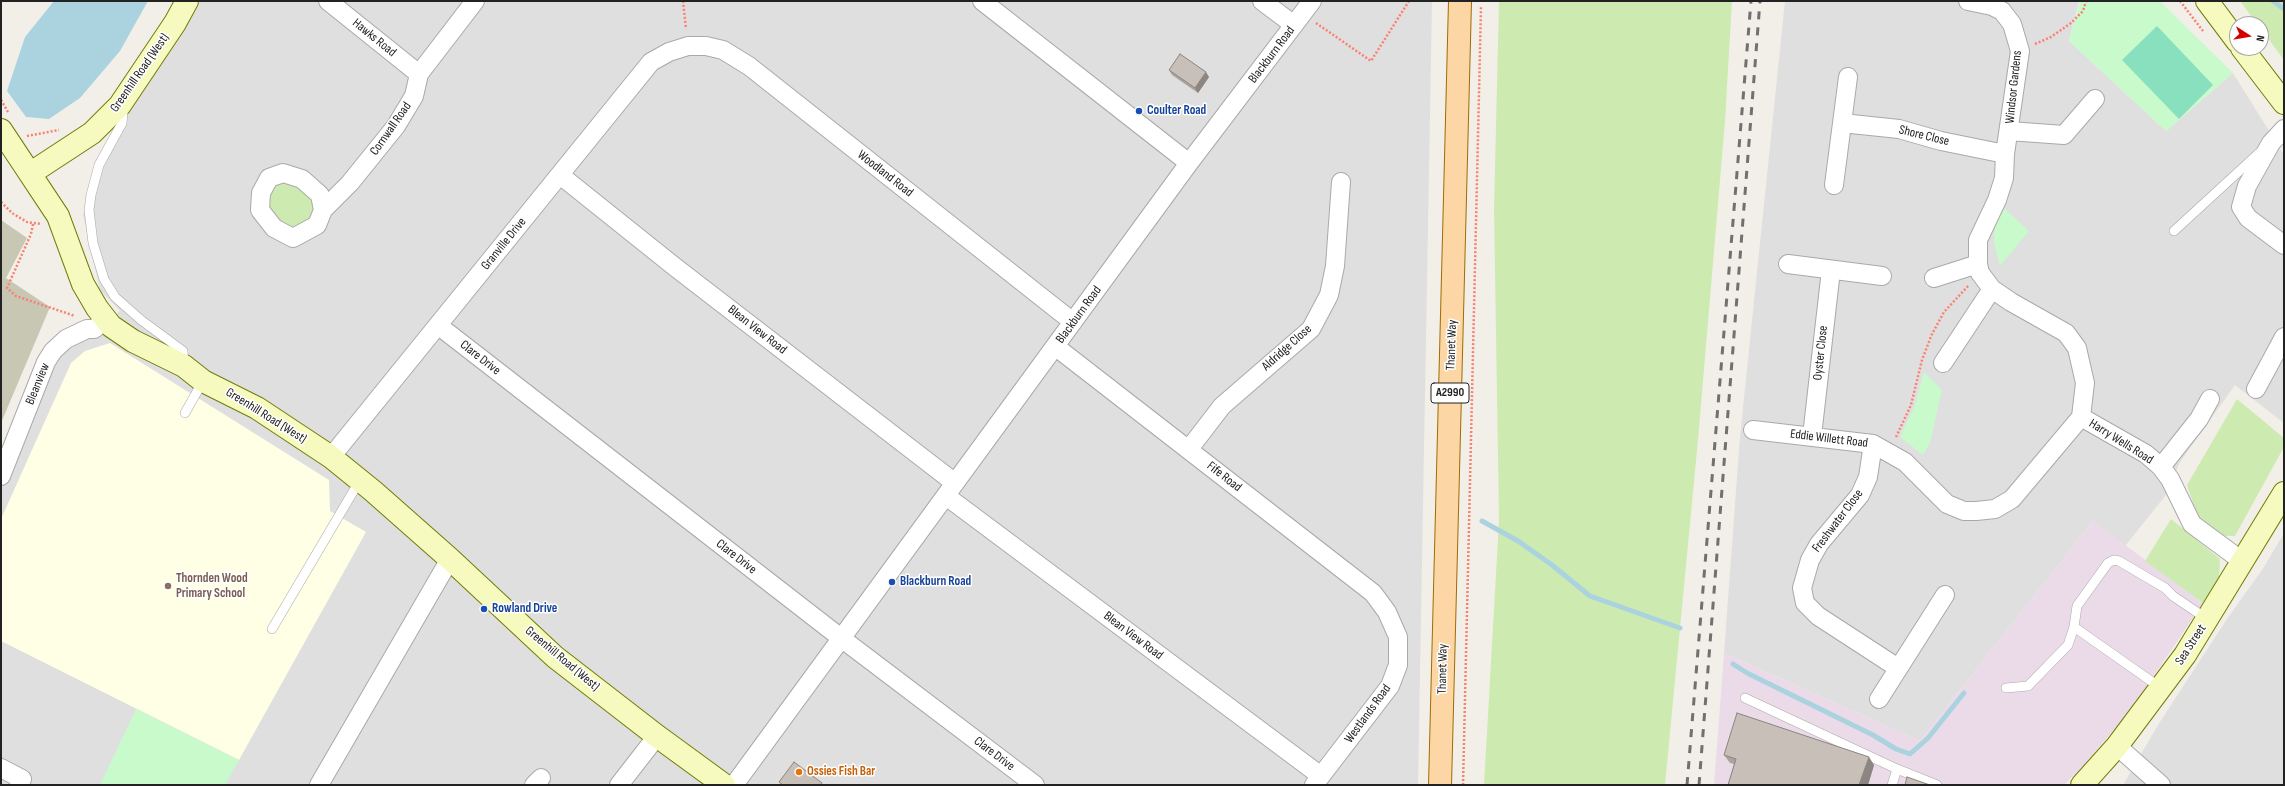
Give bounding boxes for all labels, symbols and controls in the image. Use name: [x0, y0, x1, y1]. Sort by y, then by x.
street label: Hawks Road: [349, 16, 399, 60]
north arrow: [2229, 16, 2269, 56]
street label: Blackburn Road: [1246, 23, 1298, 87]
street label: Greenhill Road (West): [107, 31, 173, 115]
text: N: [2253, 34, 2267, 43]
street label: Windsor Gardens: [2002, 50, 2026, 124]
street label: Cornwall Road: [367, 99, 415, 159]
place label: Coulter Road: [1147, 103, 1206, 119]
marker: Coulter Road: [1134, 106, 1144, 116]
street label: Shore Close: [1897, 122, 1951, 150]
street label: Woodland Road: [854, 147, 916, 201]
street label: Granville Drive: [478, 215, 530, 273]
street label: Blackburn Road: [1053, 283, 1105, 347]
street label: Blean View Road: [724, 302, 790, 358]
street label: Thanet Way: [1443, 319, 1461, 371]
street label: Aldridge Close: [1259, 322, 1315, 374]
street label: Oyster Close: [1810, 325, 1832, 381]
street label: Clare Drive: [457, 337, 503, 379]
street label: Bleanview: [23, 361, 53, 407]
road number: A2990: [1431, 383, 1469, 403]
street label: Greenhill Road (West): [223, 385, 309, 447]
street label: Harry Wells Road: [2086, 416, 2156, 468]
street label: Eddie Willett Road: [1789, 426, 1869, 452]
street label: Fife Road: [1203, 459, 1245, 495]
street label: Freshwater Close: [1809, 486, 1867, 556]
street label: Clare Drive: [713, 536, 759, 578]
place label: Thornden Wood Primary School: [176, 571, 248, 602]
place label: Blackburn Road: [900, 574, 971, 590]
marker: Blackburn Road: [887, 577, 897, 587]
marker: Thornden Wood Primary School: [163, 581, 173, 591]
place label: Rowland Drive: [492, 601, 557, 617]
marker: Rowland Drive: [479, 604, 489, 614]
street label: Blean View Road: [1100, 609, 1166, 663]
street label: Sea Street: [2172, 622, 2210, 668]
street label: Greenhill Road (West): [522, 623, 602, 695]
street label: Thanet Way: [1435, 644, 1451, 694]
street label: Westlands Road: [1341, 682, 1395, 746]
street label: Clare Drive: [970, 734, 1018, 774]
place label: Ossies Fish Bar: [807, 764, 875, 780]
marker: Ossies Fish Bar: [794, 767, 804, 777]

